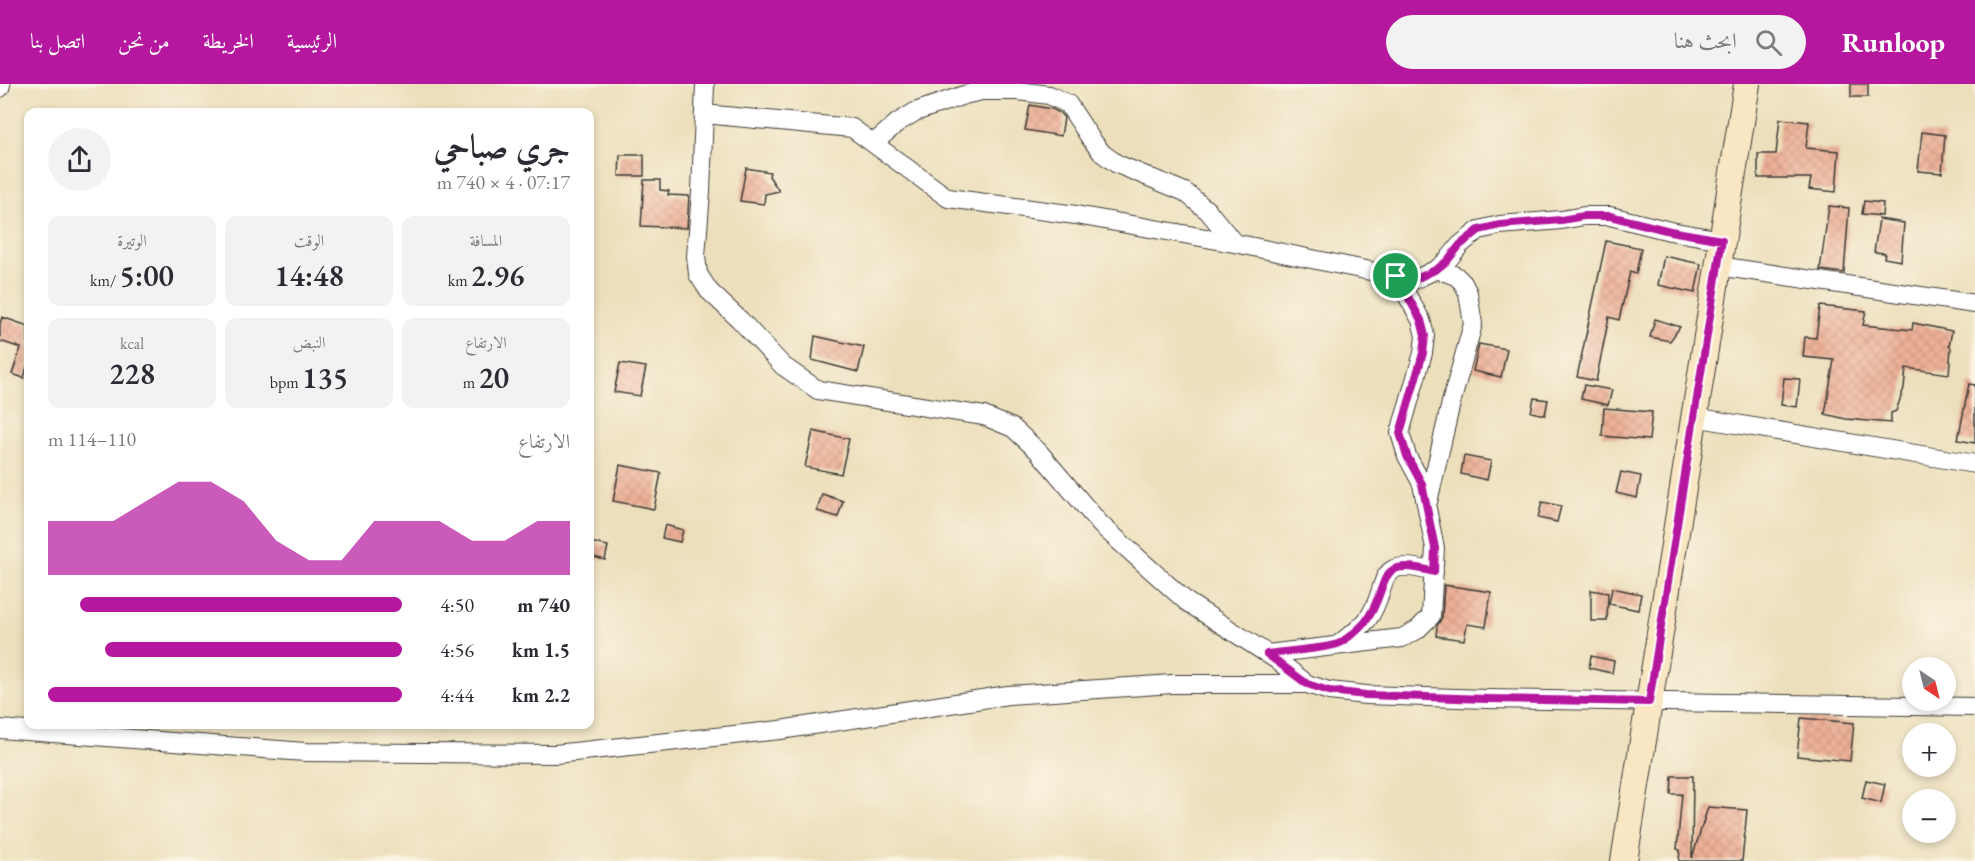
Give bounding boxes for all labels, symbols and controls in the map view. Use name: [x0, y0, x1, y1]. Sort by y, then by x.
search box: [1386, 15, 1806, 69]
text: Runloop: [1842, 24, 1945, 60]
text: ابحث هنا: [1674, 26, 1737, 55]
icon: search: [1752, 26, 1785, 59]
text: اتصل بنا: [30, 27, 85, 54]
text: من نحن: [118, 27, 170, 54]
text: الخريطة: [203, 27, 254, 54]
text: الرئيسية: [287, 27, 337, 54]
text: جري صباحي: [434, 125, 570, 168]
button: share: [48, 128, 111, 191]
text: 07:17 · 4 × 740 m: [437, 169, 570, 195]
text: الوتيرة: [117, 230, 147, 251]
text: الوقت: [294, 230, 324, 251]
text: المسافة: [470, 230, 502, 251]
pin: [1370, 250, 1421, 301]
text: 5:00: [120, 256, 174, 295]
text: 14:48: [274, 256, 344, 295]
text: 2.96: [471, 256, 524, 295]
icon: arrive: [1379, 259, 1412, 292]
text: /km: [90, 270, 120, 291]
text: km: [448, 270, 471, 291]
text: النبض: [293, 332, 325, 353]
text: الارتفاع: [465, 332, 507, 353]
text: kcal: [120, 333, 144, 354]
text: 228: [109, 354, 155, 393]
text: 135: [302, 358, 348, 397]
text: 20: [478, 358, 509, 397]
text: bpm: [270, 372, 302, 393]
text: m: [463, 372, 478, 393]
text: 110–114 m: [48, 426, 136, 452]
text: الارتفاع: [518, 428, 570, 454]
text: 4:50: [440, 592, 474, 618]
text: 740 m: [517, 592, 570, 618]
text: 4:56: [440, 637, 474, 663]
text: 1.5 km: [512, 637, 570, 663]
north arrow: [1902, 657, 1956, 711]
map controls: [1902, 657, 1956, 843]
text: 4:44: [440, 682, 474, 708]
text: 2.2 km: [512, 682, 570, 708]
button: +: [1902, 723, 1956, 777]
button: −: [1902, 789, 1956, 843]

